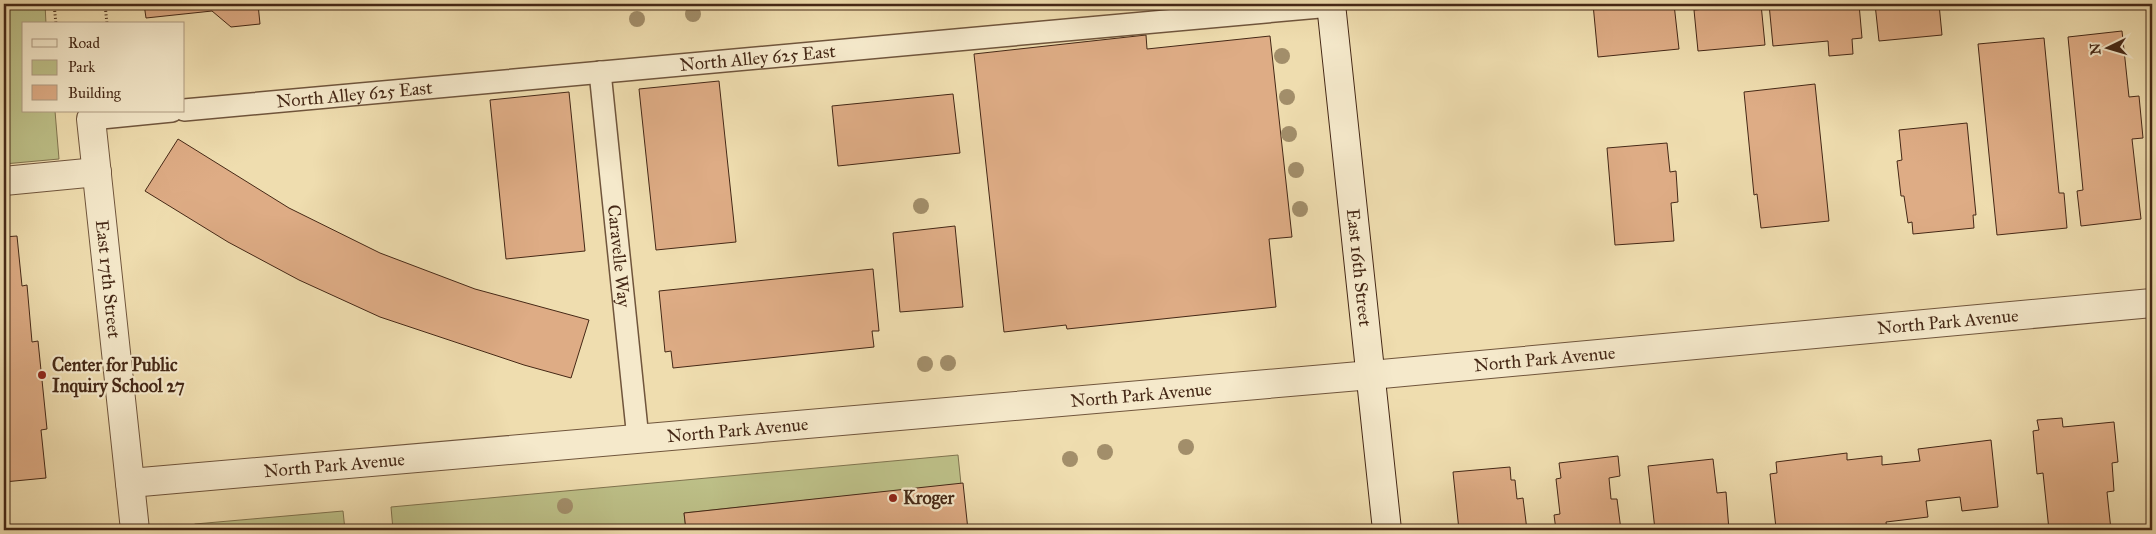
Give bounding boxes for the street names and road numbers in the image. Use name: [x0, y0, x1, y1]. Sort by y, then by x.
street label: North Alley 625 East: [679, 40, 837, 76]
street label: North Alley 625 East: [275, 76, 434, 113]
street label: Caravelle Way: [603, 204, 635, 309]
street label: East 16th Street: [1342, 207, 1376, 328]
street label: East 17th Street: [91, 219, 125, 340]
street label: North Park Avenue: [1876, 304, 2019, 339]
street label: North Park Avenue: [1473, 342, 1616, 376]
street label: North Park Avenue: [1070, 378, 1213, 412]
street label: North Park Avenue: [666, 413, 809, 447]
street label: North Park Avenue: [263, 448, 406, 482]

